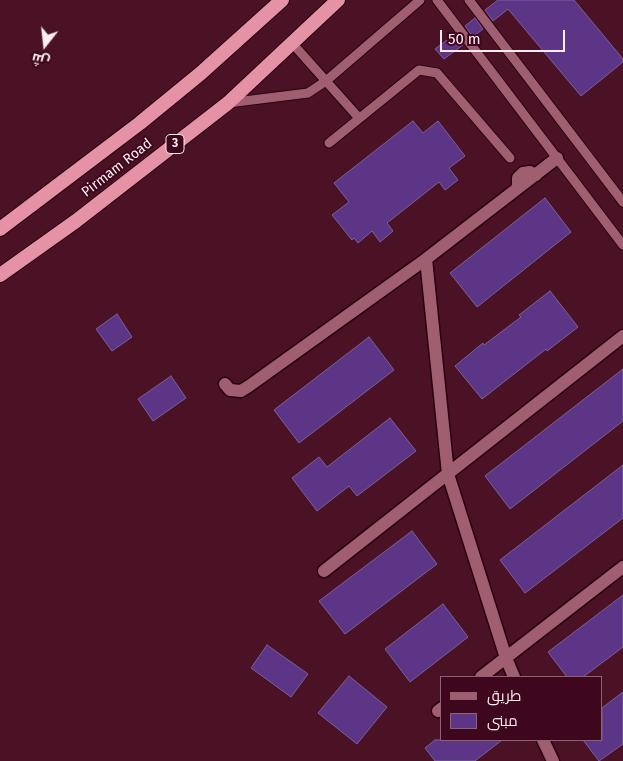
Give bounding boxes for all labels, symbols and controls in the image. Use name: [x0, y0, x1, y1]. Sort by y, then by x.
north arrow: [20, 20, 70, 70]
scale bar: [443, 20, 568, 52]
text: 50 m: [448, 30, 481, 48]
text: ش: [30, 49, 52, 71]
road number: 3: [166, 134, 184, 154]
street label: Pirmam Road: [78, 135, 156, 201]
legend: [440, 676, 603, 741]
text: طريق: [487, 687, 521, 705]
text: مبنى: [487, 712, 518, 730]

